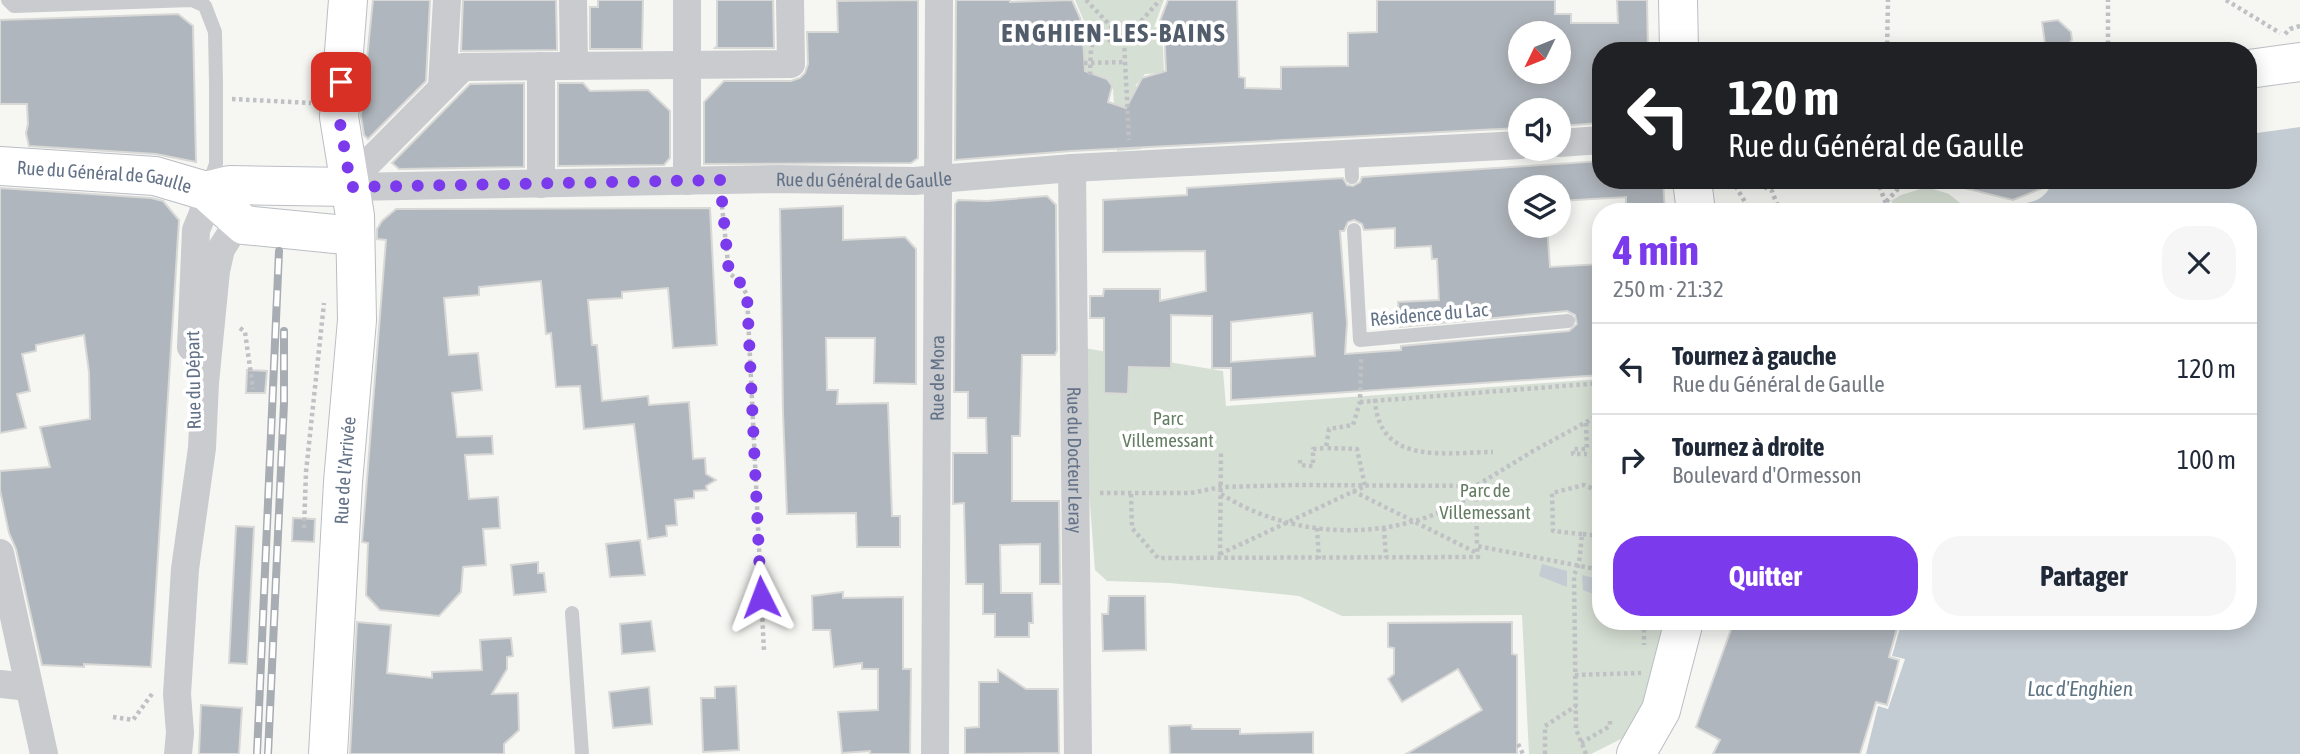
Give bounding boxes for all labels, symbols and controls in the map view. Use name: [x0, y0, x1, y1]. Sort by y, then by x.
district label: ENGHIEN-LES-BAINS: [1001, 18, 1227, 48]
north arrow: [1508, 21, 1572, 84]
map controls: [1508, 21, 1571, 238]
pin: [311, 52, 371, 112]
icon: arrive: [322, 63, 360, 101]
text: 120 m: [1728, 69, 1839, 125]
icon: left: [1613, 70, 1704, 161]
button: sound: [1508, 98, 1571, 161]
text: Rue du Général de Gaulle: [1728, 127, 2024, 164]
street label: Rue du Général de Gaulle: [16, 156, 194, 197]
street label: Rue du Général de Gaulle: [776, 167, 953, 192]
button: layers: [1508, 175, 1571, 238]
text: 4 min: [1613, 226, 1699, 274]
button: close: [2162, 226, 2236, 300]
text: 250 m · 21:32: [1613, 276, 1724, 302]
street label: Résidence du Lac: [1369, 298, 1490, 330]
street label: Rue du Départ: [181, 330, 205, 430]
street label: Rue de Mora: [926, 335, 948, 421]
text: Tournez à gauche: [1672, 341, 1837, 371]
icon: left: [1613, 350, 1651, 388]
text: 120 m: [2177, 354, 2236, 384]
text: Rue du Général de Gaulle: [1672, 371, 1885, 397]
street label: Rue du Docteur Leray: [1063, 387, 1087, 534]
park label: Parc Villemessant: [1122, 407, 1214, 451]
street label: Rue de l'Arrivée: [330, 416, 360, 525]
text: Tournez à droite: [1672, 432, 1825, 462]
icon: right: [1613, 441, 1651, 479]
text: 100 m: [2177, 445, 2236, 475]
text: Boulevard d'Ormesson: [1672, 462, 1862, 488]
park label: Parc de Villemessant: [1439, 479, 1531, 523]
button: Quitter: [1613, 536, 1918, 616]
button: Partager: [1932, 536, 2236, 616]
position arrow: [724, 560, 798, 634]
water label: Lac d'Enghien: [2027, 676, 2133, 700]

